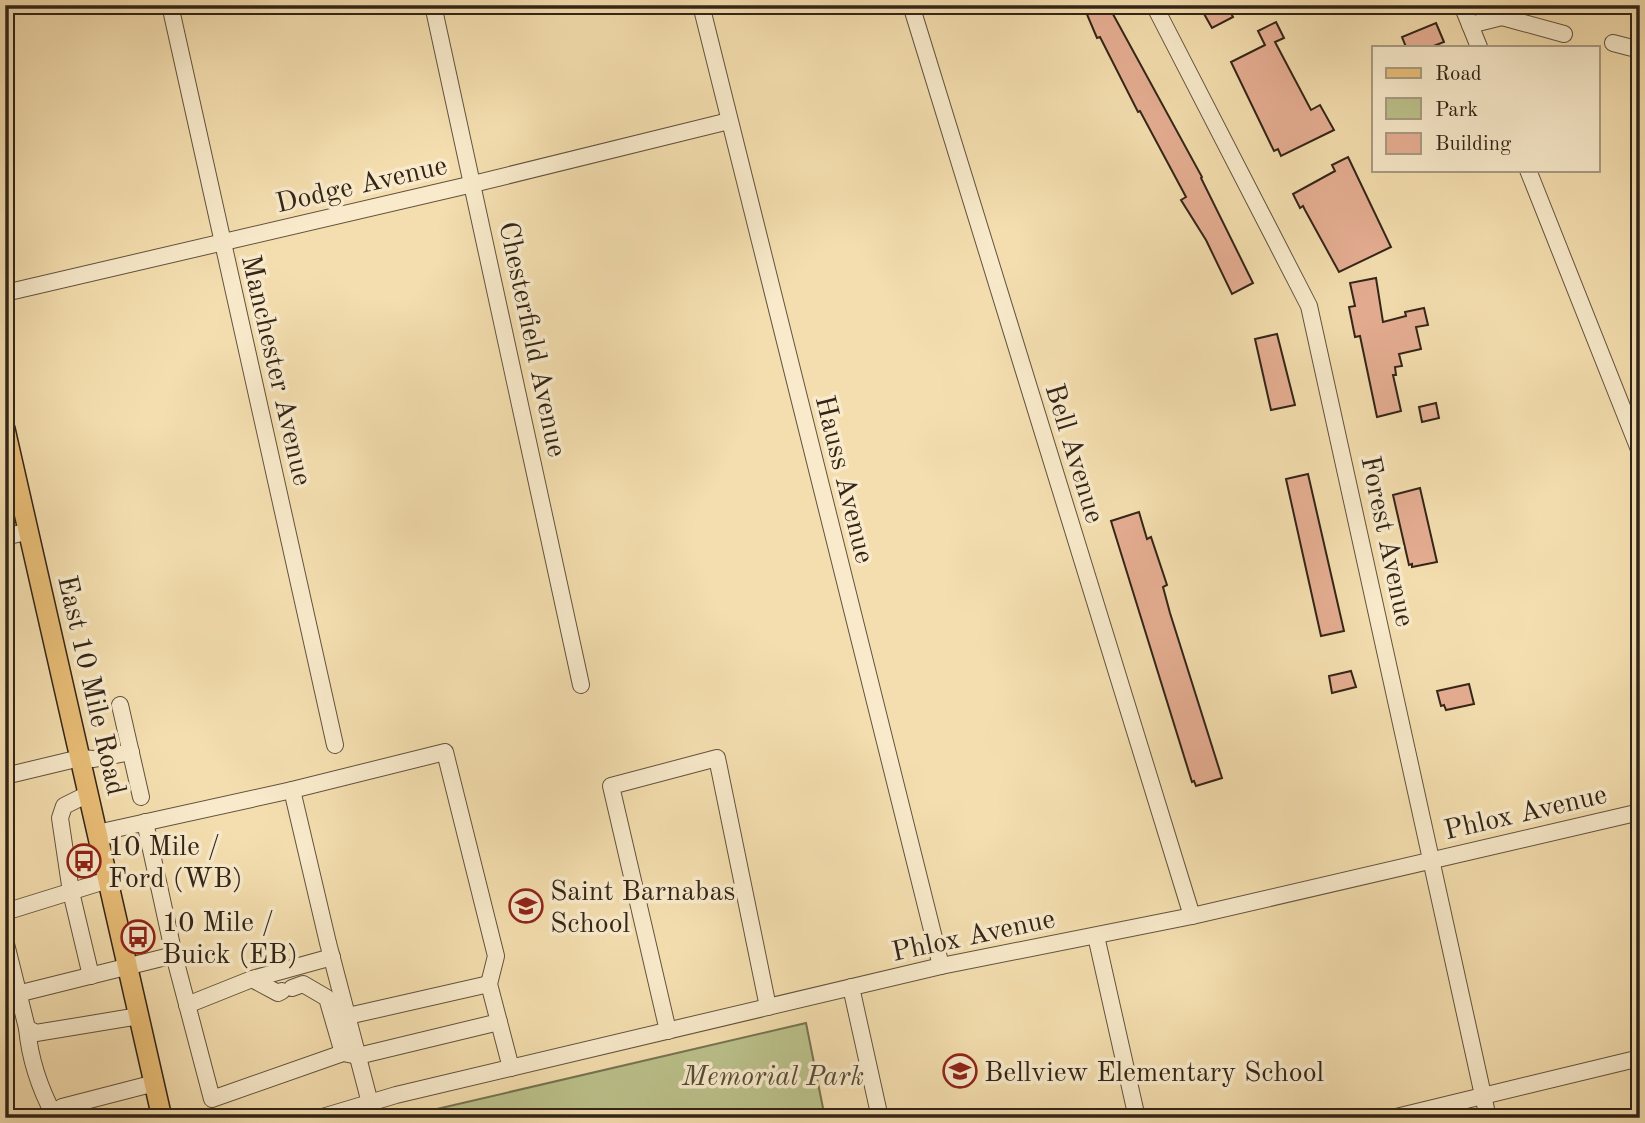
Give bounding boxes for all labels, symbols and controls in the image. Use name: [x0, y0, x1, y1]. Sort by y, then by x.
legend: [1372, 46, 1600, 172]
text: Road: [1435, 64, 1482, 85]
text: Park: [1435, 100, 1478, 121]
text: Building: [1435, 134, 1512, 155]
street label: Dodge Avenue: [273, 153, 450, 219]
street label: Chesterfield Avenue: [492, 219, 570, 460]
street label: Manchester Avenue: [235, 253, 315, 489]
street label: Bell Avenue: [1039, 381, 1108, 527]
street label: Hauss Avenue: [809, 393, 877, 567]
street label: Forest Avenue: [1354, 454, 1418, 630]
street label: East 10 Mile Road: [51, 573, 129, 798]
street label: Phlox Avenue: [1441, 782, 1610, 846]
place label: 10 Mile / Ford (WB): [108, 834, 243, 894]
bus stop icon: 10 Mile / Ford (WB): [65, 842, 103, 880]
place label: Saint Barnabas School: [550, 879, 735, 939]
school or university icon: Saint Barnabas School: [507, 887, 545, 925]
street label: Phlox Avenue: [889, 906, 1058, 968]
place label: 10 Mile / Buick (EB): [162, 910, 298, 970]
bus stop icon: 10 Mile / Buick (EB): [119, 918, 157, 956]
school or university icon: Bellview Elementary School: [941, 1052, 979, 1090]
place label: Bellview Elementary School: [984, 1060, 1324, 1088]
park label: Memorial Park: [681, 1064, 864, 1092]

